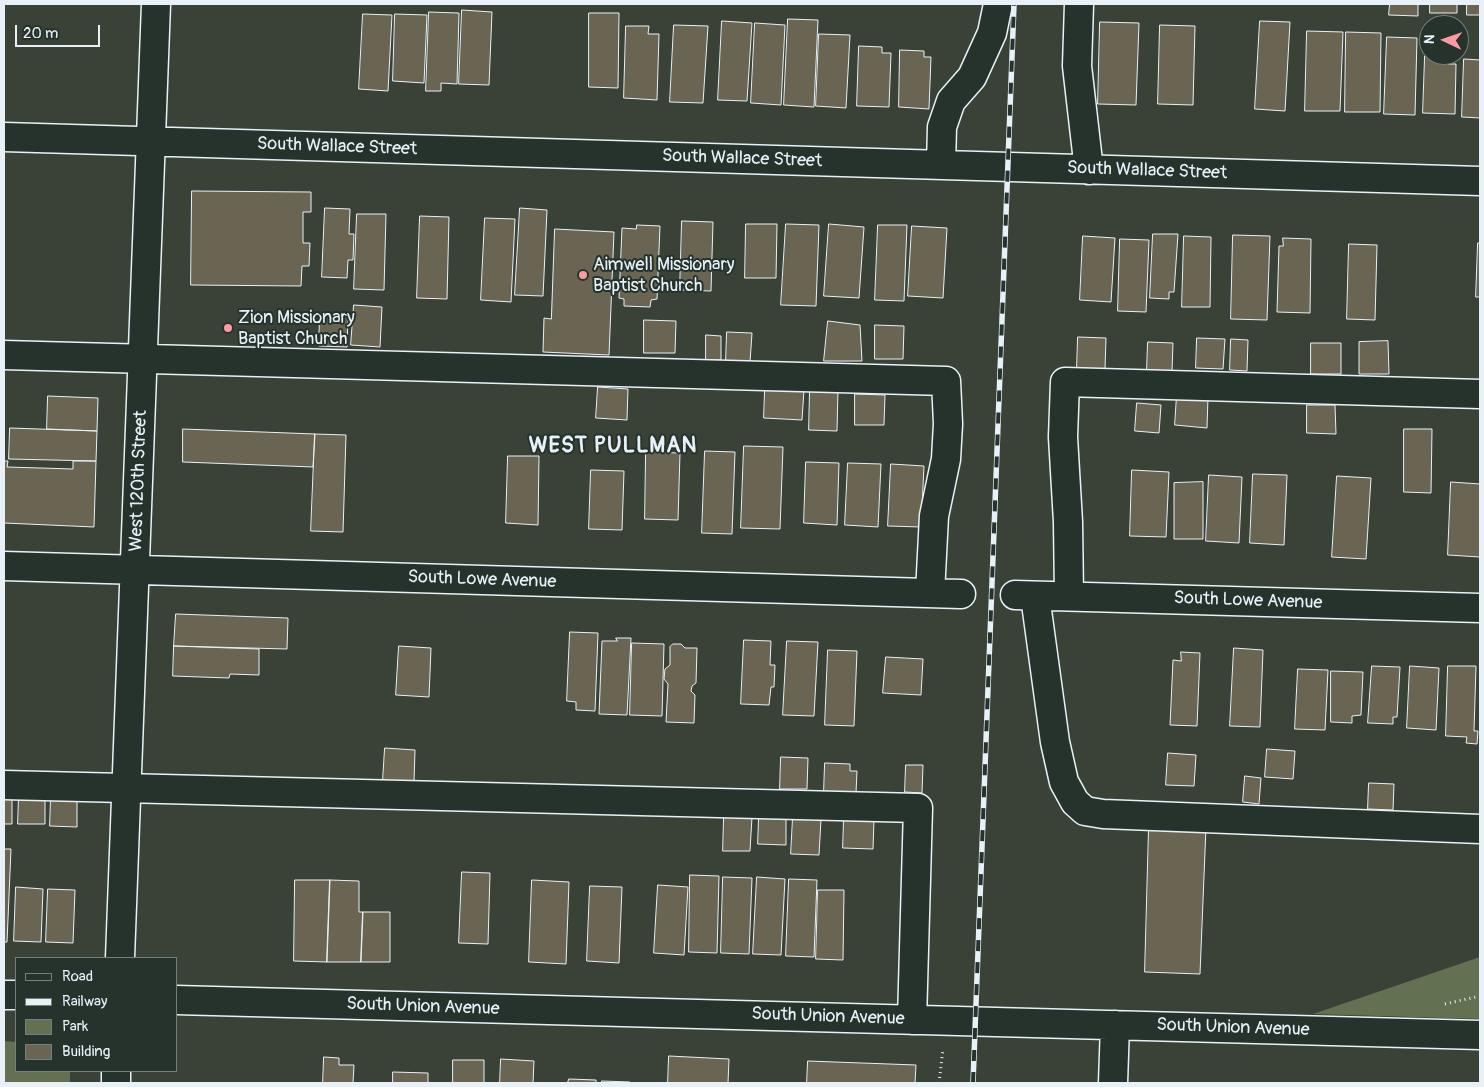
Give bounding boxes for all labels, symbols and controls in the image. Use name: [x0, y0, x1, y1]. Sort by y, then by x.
scale bar: [18, 15, 102, 47]
north arrow: [1419, 15, 1469, 65]
text: 20 m: [23, 24, 58, 43]
text: N: [1421, 34, 1438, 44]
street label: South Wallace Street: [257, 133, 417, 161]
street label: South Wallace Street: [662, 145, 822, 173]
street label: South Wallace Street: [1067, 157, 1227, 185]
place label: Aimwell Missionary Baptist Church: [593, 254, 735, 296]
marker: Aimwell Missionary Baptist Church: [577, 269, 589, 281]
place label: Zion Missionary Baptist Church: [238, 307, 355, 350]
marker: Zion Missionary Baptist Church: [222, 322, 234, 334]
street label: West 120th Street: [126, 410, 152, 552]
district label: WEST PULLMAN: [527, 433, 699, 459]
street label: South Lowe Avenue: [407, 567, 557, 593]
street label: South Lowe Avenue: [1173, 588, 1323, 614]
legend: [15, 957, 178, 1072]
text: Road: [62, 967, 93, 986]
text: Railway: [62, 992, 107, 1011]
street label: South Union Avenue: [346, 994, 500, 1020]
street label: South Union Avenue: [751, 1004, 905, 1030]
street label: South Union Avenue: [1156, 1015, 1310, 1041]
text: Park: [62, 1017, 88, 1036]
text: Building: [62, 1042, 110, 1061]

